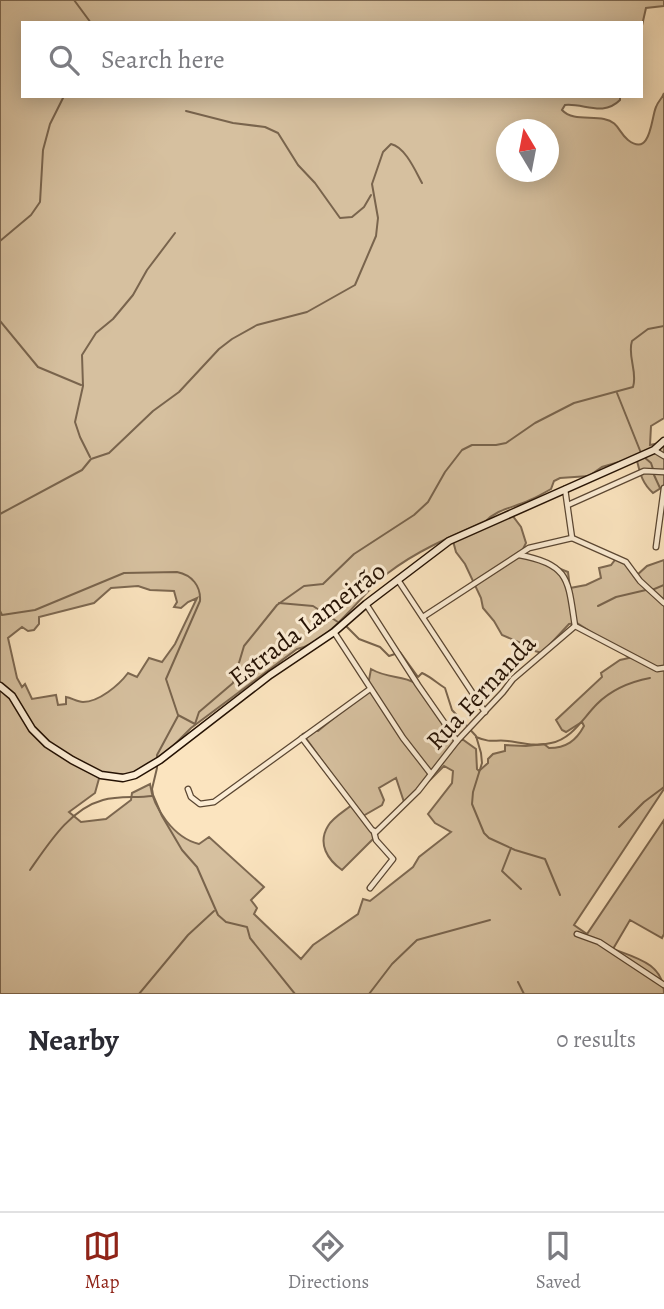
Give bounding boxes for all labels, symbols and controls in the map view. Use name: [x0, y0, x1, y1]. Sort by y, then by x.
search box: [21, 21, 643, 98]
icon: search: [45, 41, 83, 79]
text: Search here: [101, 42, 225, 77]
north arrow: [496, 119, 559, 182]
street label: Estrada Lameirão: [221, 553, 393, 695]
street label: Rua Fernanda: [418, 626, 544, 758]
text: Nearby: [28, 1020, 119, 1060]
text: 0 results: [556, 1024, 636, 1055]
tab: Map: [83, 1227, 121, 1295]
tab: Directions: [288, 1227, 369, 1295]
tab: Saved: [536, 1227, 581, 1295]

